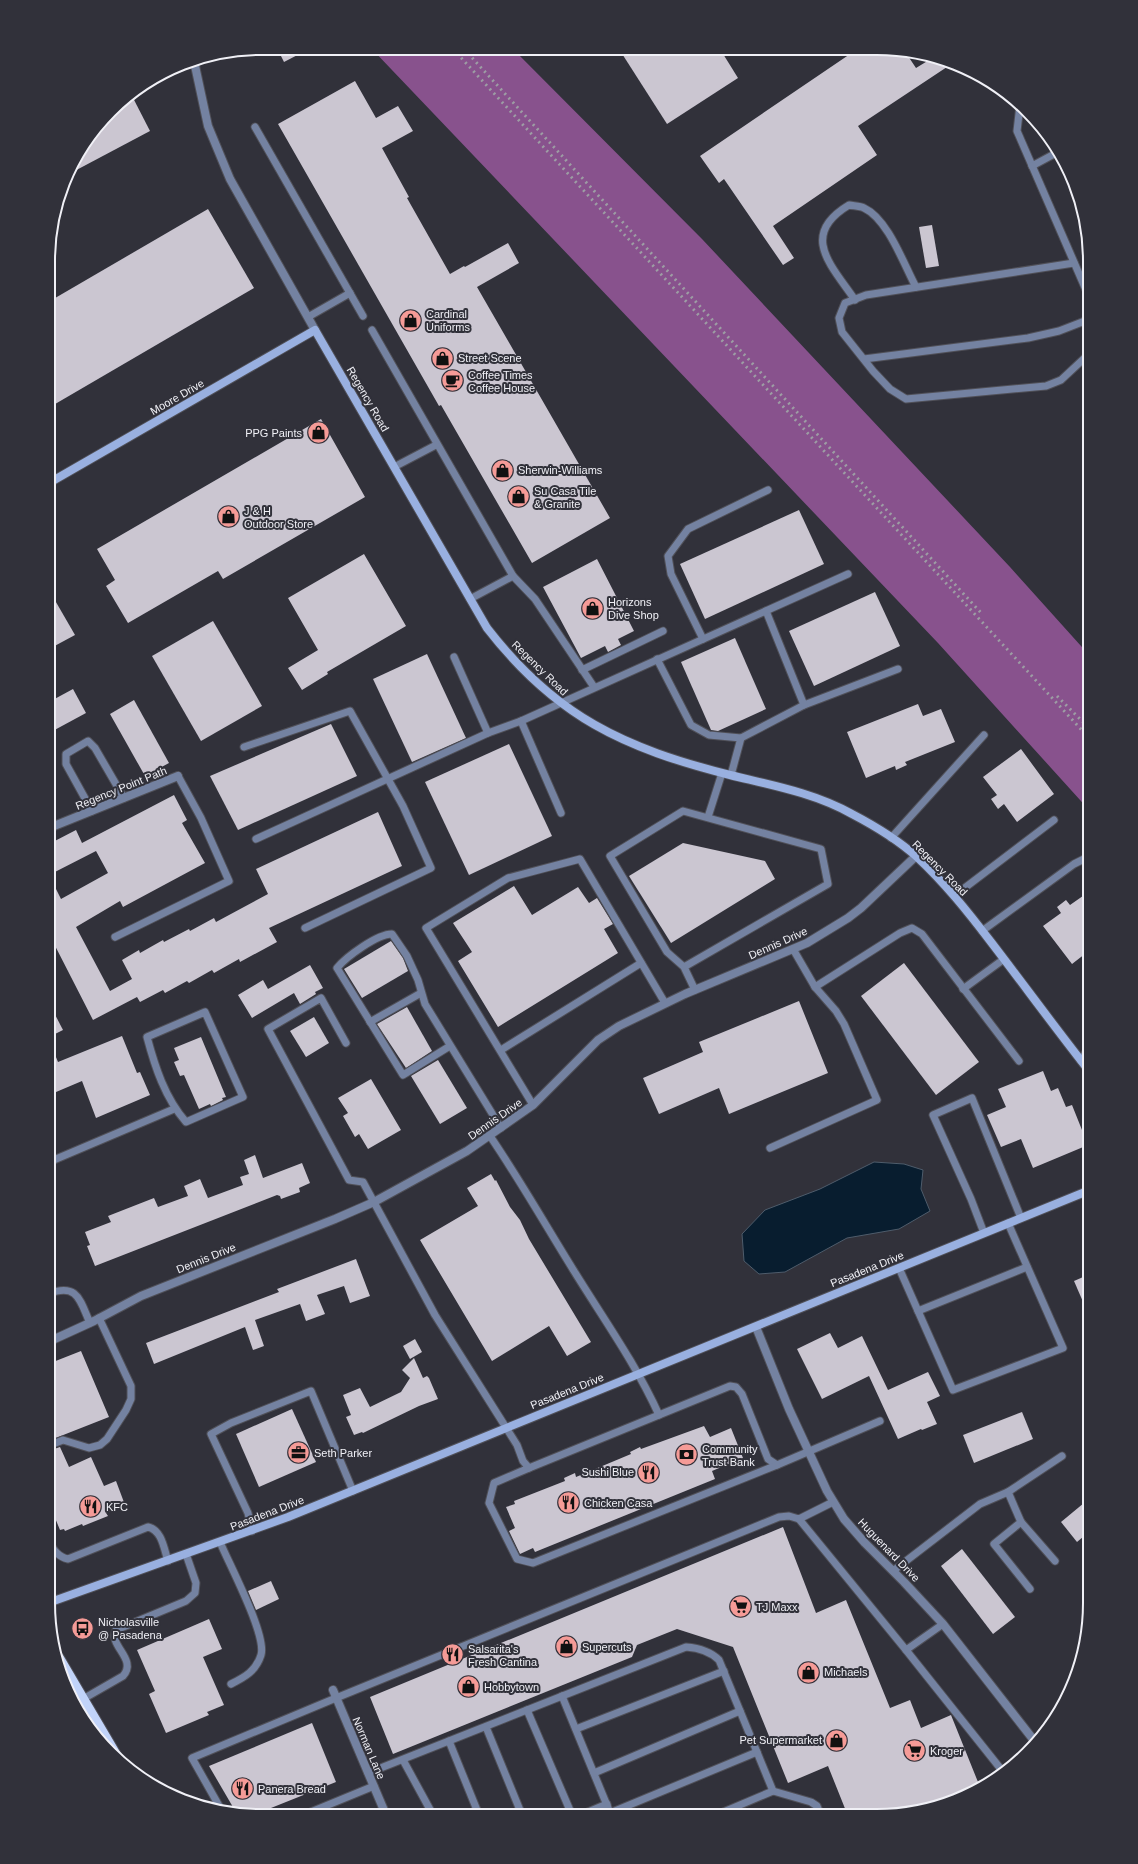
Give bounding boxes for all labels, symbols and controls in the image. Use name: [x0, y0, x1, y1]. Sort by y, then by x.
shop icon: Cardinal Uniforms: [397, 307, 423, 333]
place label: Cardinal Uniforms: [426, 308, 471, 333]
shop icon: Street Scene: [430, 345, 456, 371]
place label: Street Scene: [458, 352, 522, 364]
street label: Regency Road: [345, 364, 391, 434]
cafe icon: Coffee Times Coffee House: [439, 368, 465, 394]
place label: Coffee Times Coffee House: [468, 369, 535, 394]
street label: Moore Drive: [148, 377, 206, 417]
shop icon: PPG Paints: [305, 420, 331, 446]
place label: PPG Paints: [245, 427, 302, 439]
shop icon: Sherwin-Williams: [490, 457, 516, 483]
place label: Sherwin-Williams: [518, 464, 603, 476]
shop icon: Su Casa Tile & Granite: [505, 484, 531, 510]
place label: Su Casa Tile & Granite: [534, 485, 596, 510]
shop icon: J & H Outdoor Store: [216, 504, 242, 530]
place label: J & H Outdoor Store: [244, 505, 313, 530]
shop icon: Horizons Dive Shop: [579, 595, 605, 621]
place label: Horizons Dive Shop: [608, 596, 659, 621]
street label: Regency Road: [510, 638, 570, 698]
street label: Regency Point Path: [74, 764, 168, 812]
street label: Regency Road: [910, 838, 970, 898]
street label: Dennis Drive: [747, 925, 809, 961]
street label: Dennis Drive: [466, 1096, 524, 1142]
street label: Dennis Drive: [175, 1241, 237, 1275]
street label: Pasadena Drive: [828, 1249, 906, 1289]
street label: Pasadena Drive: [528, 1371, 606, 1411]
office icon: Seth Parker: [285, 1440, 311, 1466]
bank icon: Community Trust Bank: [674, 1442, 700, 1468]
place label: Community Trust Bank: [702, 1443, 758, 1468]
place label: Seth Parker: [314, 1447, 372, 1459]
restaurant icon: Sushi Blue: [636, 1459, 662, 1485]
place label: Sushi Blue: [581, 1466, 634, 1478]
restaurant icon: Chicken Casa: [555, 1490, 581, 1516]
street label: Pasadena Drive: [228, 1493, 306, 1533]
restaurant icon: KFC: [78, 1494, 104, 1520]
place label: Chicken Casa: [584, 1497, 653, 1509]
place label: KFC: [106, 1501, 128, 1513]
street label: Huguenard Drive: [856, 1516, 922, 1584]
supermarket icon: TJ Maxx: [728, 1594, 754, 1620]
place label: TJ Maxx: [756, 1601, 798, 1613]
bus stop icon: Nicholasville @ Pasadena: [69, 1615, 95, 1641]
place label: Nicholasville @ Pasadena: [98, 1616, 163, 1641]
shop icon: Supercuts: [554, 1634, 580, 1660]
place label: Supercuts: [582, 1641, 632, 1653]
restaurant icon: Salsarita's Fresh Cantina: [439, 1642, 465, 1668]
place label: Salsarita's Fresh Cantina: [468, 1643, 538, 1668]
shop icon: Michaels: [796, 1659, 822, 1685]
place label: Michaels: [824, 1666, 868, 1678]
shop icon: Hobbytown: [456, 1674, 482, 1700]
place label: Hobbytown: [484, 1681, 539, 1693]
street label: Norman Lane: [350, 1715, 388, 1781]
shop icon: Pet Supermarket: [824, 1727, 850, 1753]
place label: Pet Supermarket: [739, 1734, 822, 1746]
supermarket icon: Kroger: [902, 1738, 928, 1764]
place label: Kroger: [930, 1745, 963, 1757]
restaurant icon: Panera Bread: [230, 1776, 256, 1802]
place label: Panera Bread: [258, 1783, 326, 1795]

